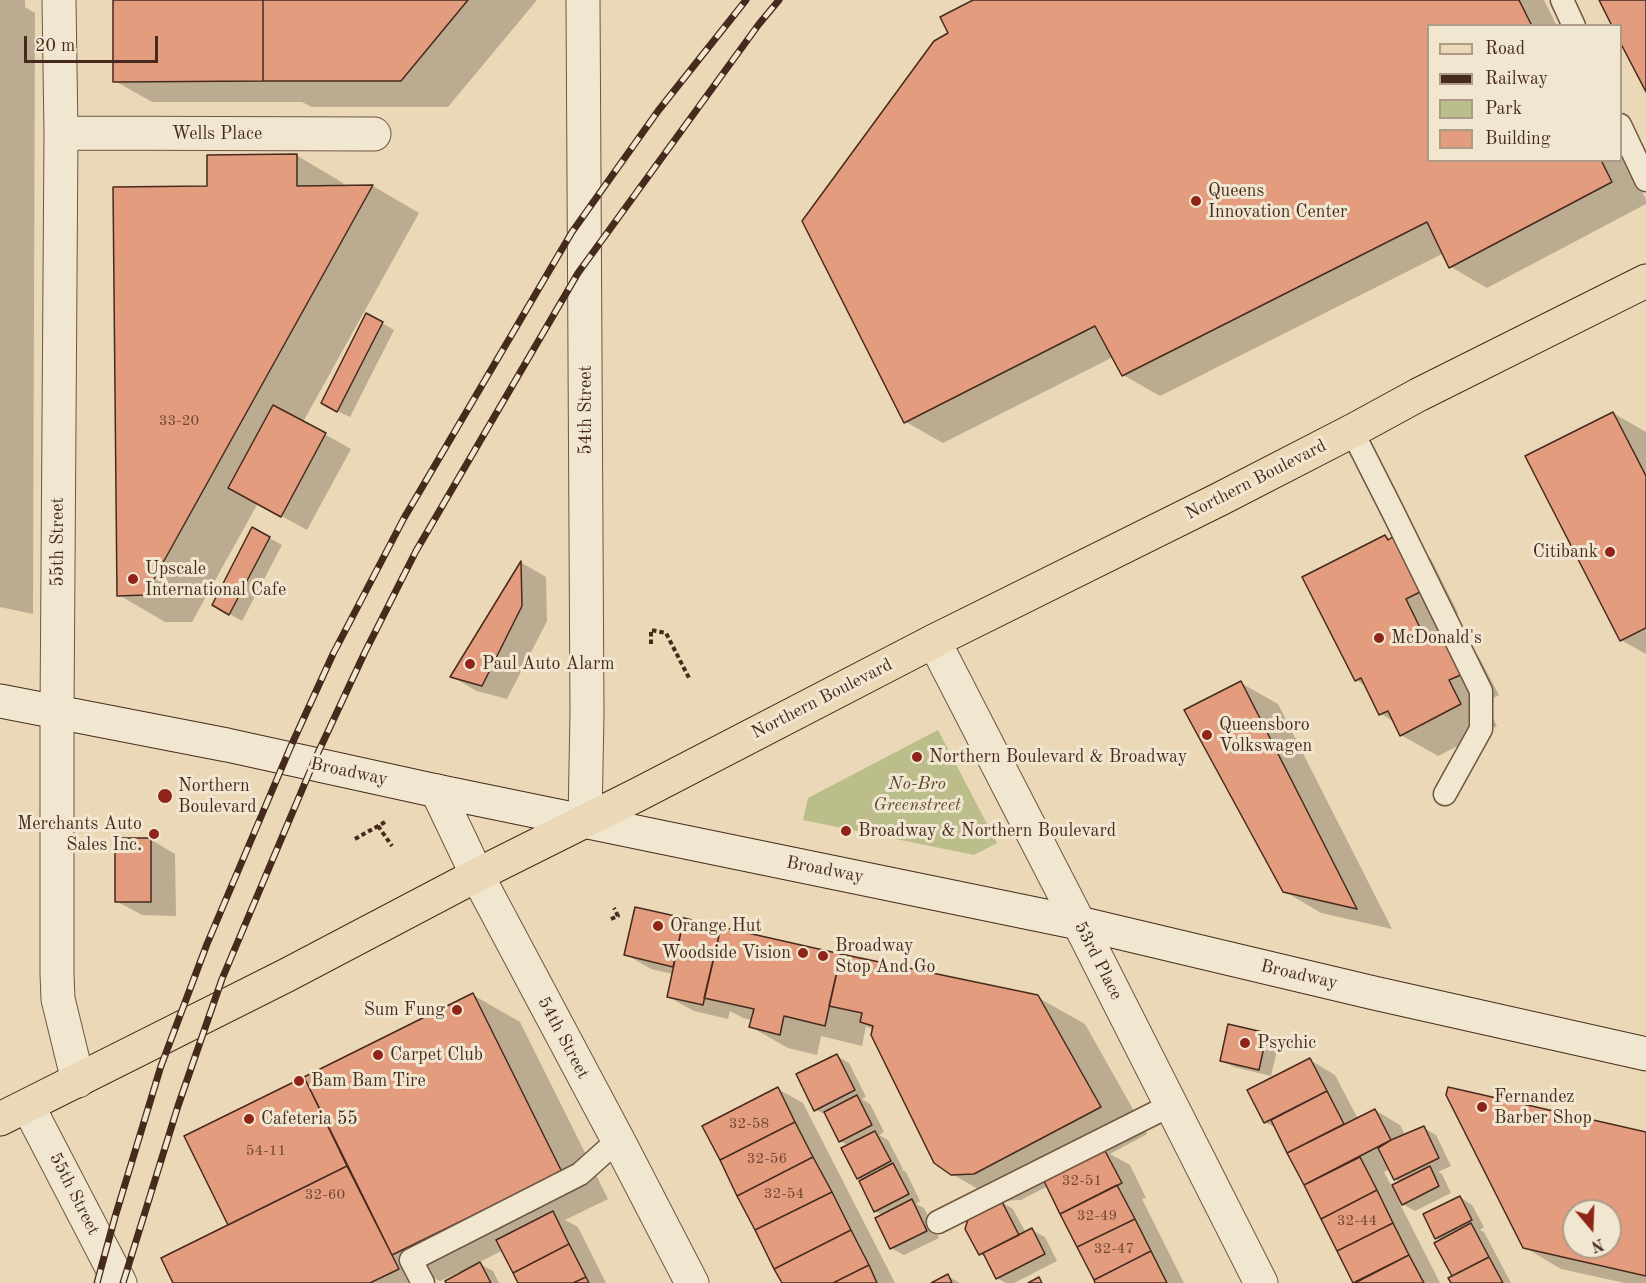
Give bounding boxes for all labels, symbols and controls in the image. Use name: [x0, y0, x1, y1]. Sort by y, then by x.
scale bar: [27, 24, 160, 62]
legend: [1427, 24, 1622, 162]
text: 20 m: [35, 37, 75, 55]
text: Road: [1485, 40, 1525, 58]
text: Railway: [1485, 70, 1548, 88]
text: Park: [1485, 100, 1522, 118]
street label: Wells Place: [172, 123, 262, 145]
text: Building: [1485, 130, 1550, 148]
place label: Queens Innovation Center: [1208, 180, 1347, 222]
marker: Queens Innovation Center: [1189, 194, 1203, 208]
street label: 54th Street: [575, 365, 597, 455]
house number: 33-20: [159, 412, 199, 430]
street label: Northern Boulevard: [1182, 435, 1330, 525]
street label: 55th Street: [47, 497, 69, 587]
place label: Citibank: [1533, 541, 1598, 563]
marker: Citibank: [1603, 545, 1617, 559]
place label: Upscale International Cafe: [145, 558, 286, 600]
marker: Upscale International Cafe: [126, 572, 140, 586]
place label: McDonald's: [1391, 627, 1482, 649]
marker: McDonald's: [1372, 631, 1386, 645]
place label: Paul Auto Alarm: [482, 653, 615, 675]
street label: Northern Boulevard: [748, 654, 896, 744]
marker: Paul Auto Alarm: [463, 657, 477, 671]
place label: Queensboro Volkswagen: [1219, 714, 1312, 756]
marker: Queensboro Volkswagen: [1200, 728, 1214, 742]
place label: Northern Boulevard & Broadway: [929, 746, 1187, 768]
marker: Northern Boulevard & Broadway: [910, 750, 924, 764]
street label: Broadway: [308, 753, 390, 791]
park label: No-Bro Greenstreet: [873, 773, 961, 816]
place label: Northern Boulevard: [178, 775, 257, 818]
marker: Northern Boulevard: [156, 787, 174, 805]
place label: Merchants Auto Sales Inc.: [17, 813, 142, 856]
place label: Broadway & Northern Boulevard: [858, 820, 1116, 842]
marker: Broadway & Northern Boulevard: [839, 824, 853, 838]
marker: Merchants Auto Sales Inc.: [147, 827, 161, 841]
street label: Broadway: [784, 852, 866, 888]
place label: Orange Hut: [670, 915, 762, 937]
street label: 53rd Place: [1069, 918, 1127, 1004]
marker: Orange Hut: [651, 919, 665, 933]
place label: Broadway Stop And Go: [835, 935, 936, 978]
place label: Woodside Vision: [662, 942, 791, 964]
marker: Woodside Vision: [796, 946, 810, 960]
marker: Broadway Stop And Go: [816, 949, 830, 963]
street label: Broadway: [1258, 956, 1340, 994]
street label: 54th Street: [532, 993, 594, 1083]
place label: Sum Fung: [364, 999, 445, 1021]
marker: Sum Fung: [450, 1003, 464, 1017]
place label: Psychic: [1257, 1032, 1316, 1054]
marker: Psychic: [1238, 1036, 1252, 1050]
place label: Carpet Club: [390, 1044, 483, 1066]
marker: Carpet Club: [371, 1048, 385, 1062]
place label: Bam Bam Tire: [311, 1070, 426, 1092]
marker: Bam Bam Tire: [292, 1074, 306, 1088]
place label: Fernandez Barber Shop: [1494, 1086, 1592, 1128]
marker: Fernandez Barber Shop: [1475, 1100, 1489, 1114]
place label: Cafeteria 55: [261, 1108, 358, 1130]
marker: Cafeteria 55: [242, 1112, 256, 1126]
house number: 32-58: [729, 1115, 769, 1133]
house number: 54-11: [246, 1142, 286, 1160]
street label: 55th Street: [44, 1149, 104, 1239]
house number: 32-56: [747, 1150, 787, 1168]
house number: 32-51: [1062, 1172, 1102, 1190]
house number: 32-54: [764, 1185, 804, 1203]
house number: 32-60: [305, 1186, 345, 1204]
north arrow: [1562, 1199, 1622, 1259]
house number: 32-49: [1077, 1207, 1117, 1225]
house number: 32-44: [1337, 1212, 1377, 1230]
text: N: [1589, 1235, 1606, 1254]
house number: 32-47: [1094, 1240, 1134, 1258]

